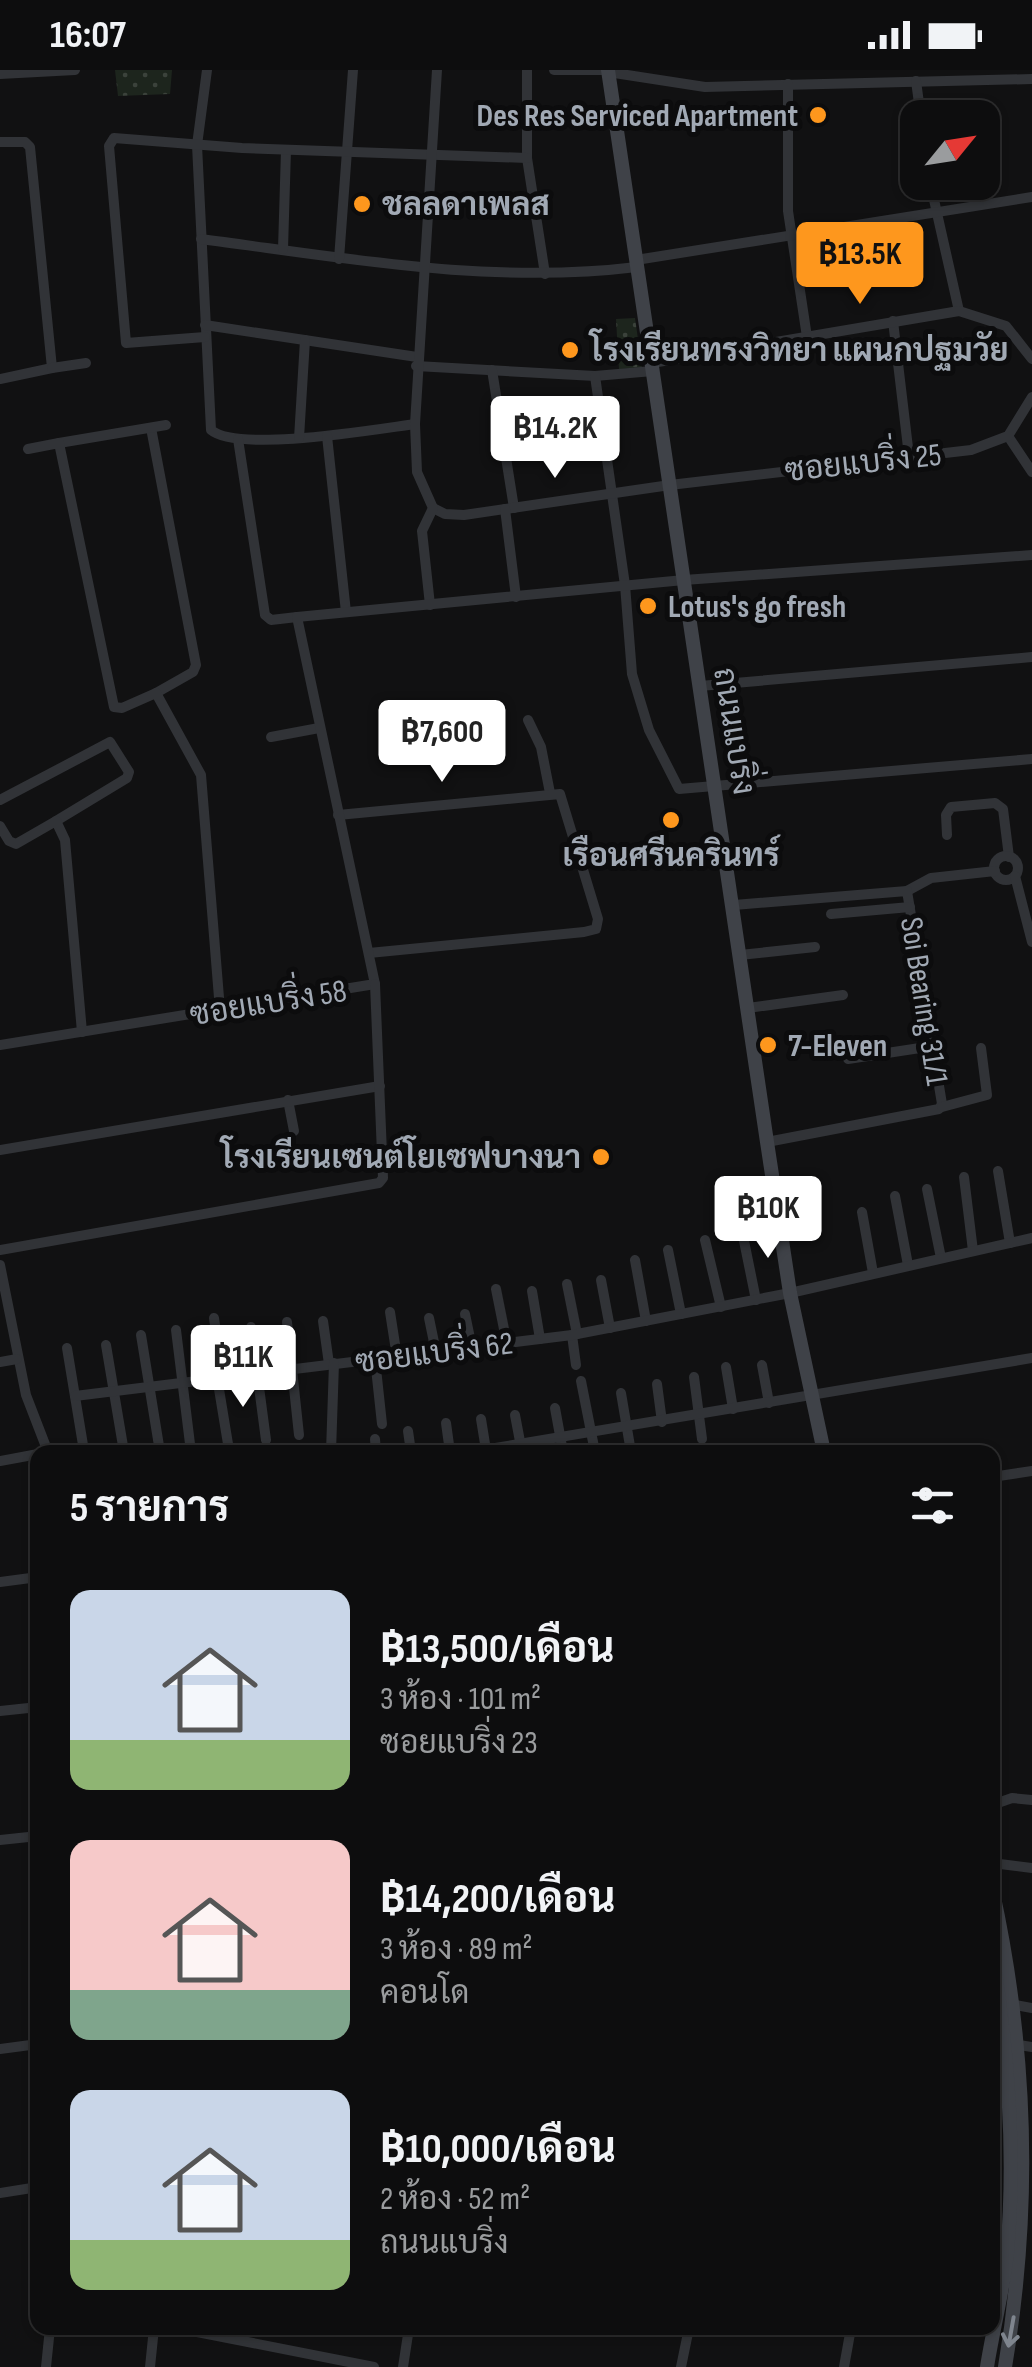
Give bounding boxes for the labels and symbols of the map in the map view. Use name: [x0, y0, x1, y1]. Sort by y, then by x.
place label: Des Res Serviced Apartment: [477, 97, 798, 136]
north arrow: [900, 100, 1000, 200]
marker: Des Res Serviced Apartment: [807, 104, 829, 126]
place label: ชลลดาเพลส: [382, 186, 550, 225]
marker: ชลลดาเพลส: [351, 193, 373, 215]
pin: ฿13.5K: [779, 222, 941, 307]
place label: โรงเรียนทรงวิทยา แผนกปฐมวัย: [588, 328, 1009, 371]
marker: โรงเรียนทรงวิทยา แผนกปฐมวัย: [559, 339, 581, 361]
pin: ฿14.2K: [474, 396, 636, 481]
street label: ซอยแบริ่ง 25: [782, 427, 943, 491]
place label: Lotus's go fresh: [668, 588, 846, 627]
marker: Lotus's go fresh: [637, 595, 659, 617]
street label: ถนนแบริ่ง: [704, 663, 771, 798]
pin: ฿7,600: [361, 700, 523, 785]
marker: เรือนศรีนครินทร์: [660, 809, 682, 831]
place label: เรือนศรีนครินทร์: [562, 834, 781, 876]
street label: Soi Bearing 31/1: [891, 914, 956, 1088]
street label: ซอยแบริ่ง 58: [186, 963, 349, 1035]
place label: 7-Eleven: [788, 1027, 887, 1066]
marker: 7-Eleven: [757, 1034, 779, 1056]
place label: โรงเรียนเซนต์โยเซฟบางนา: [219, 1135, 581, 1178]
marker: โรงเรียนเซนต์โยเซฟบางนา: [590, 1146, 612, 1168]
pin: ฿10K: [709, 1176, 827, 1261]
street label: ซอยแบริ่ง 62: [352, 1316, 515, 1383]
pin: ฿11K: [184, 1325, 302, 1410]
one-way arrow: [1001, 2315, 1020, 2348]

